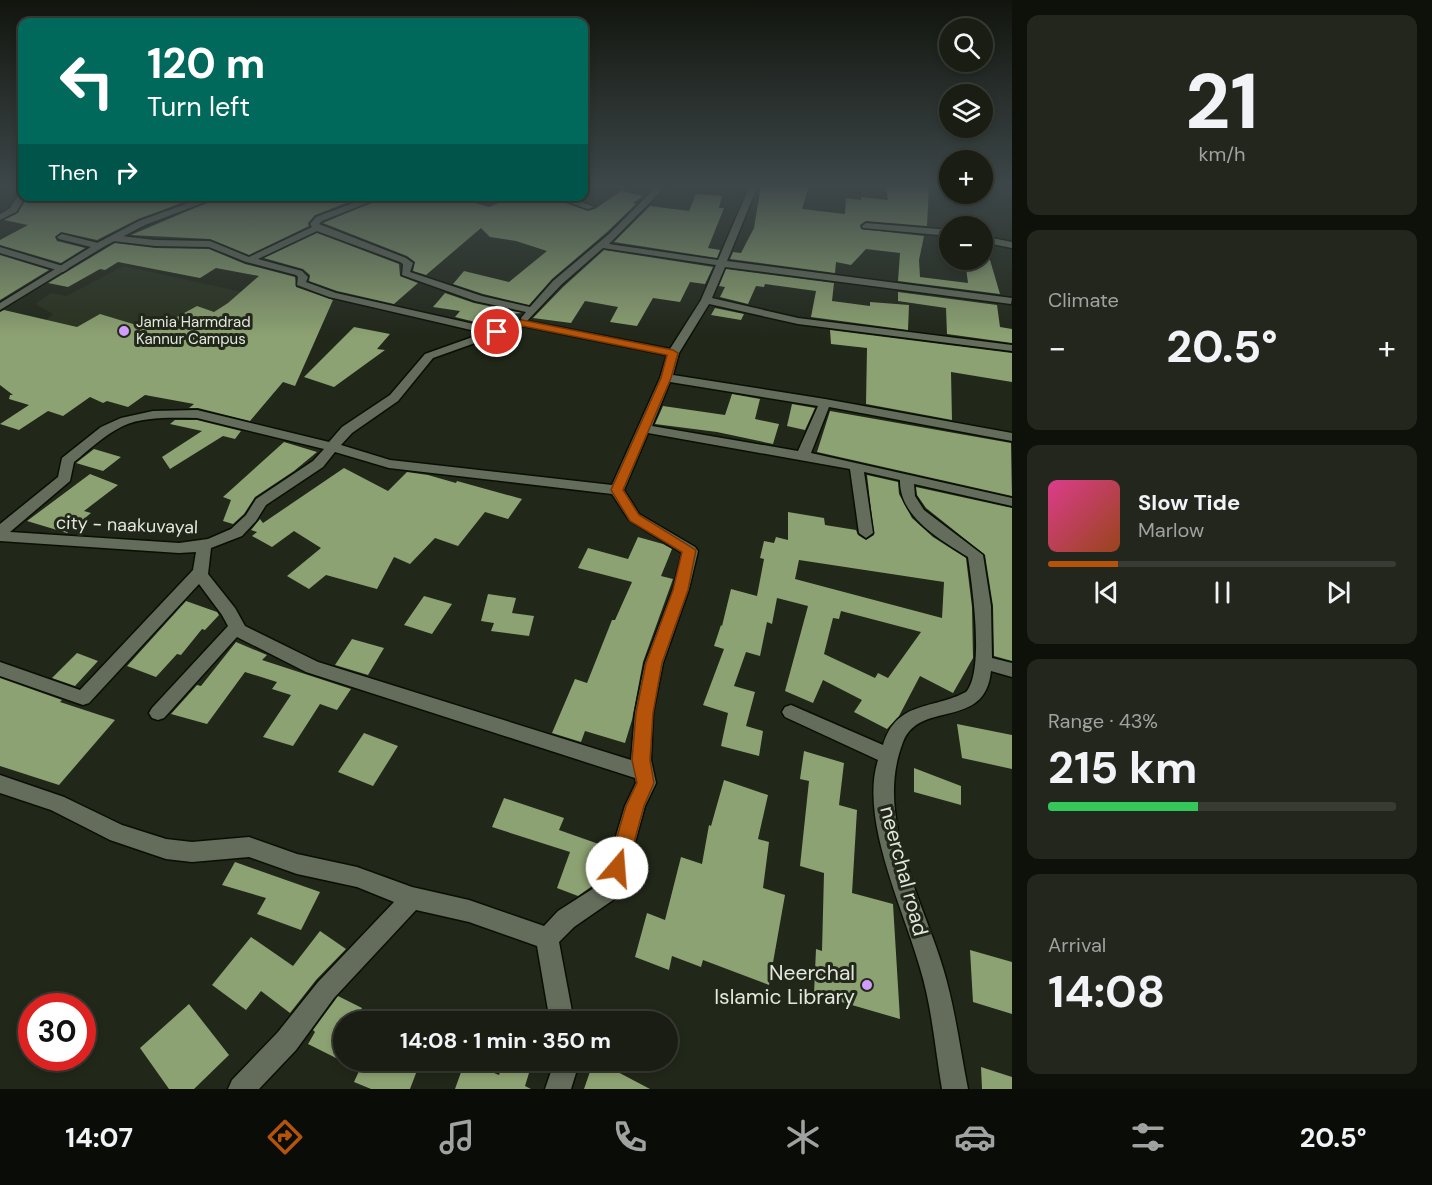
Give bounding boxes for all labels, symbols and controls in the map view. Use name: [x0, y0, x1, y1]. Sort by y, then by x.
map controls: [939, 18, 993, 270]
button: search: [939, 18, 993, 72]
text: 120 m: [147, 36, 265, 91]
icon: left: [48, 42, 126, 120]
text: 21: [1185, 51, 1259, 152]
button: layers: [939, 84, 993, 138]
text: Turn left: [147, 89, 250, 124]
text: km/h: [1198, 141, 1246, 167]
button: +: [939, 150, 993, 204]
icon: right: [110, 156, 143, 189]
text: Then: [48, 158, 98, 187]
button: −: [939, 216, 993, 270]
text: Climate: [1048, 287, 1119, 313]
pin: [471, 306, 522, 357]
place label: Jamia Harmdrad Kannur Campus: [136, 312, 251, 349]
icon: arrive: [480, 315, 513, 348]
text: 20.5°: [1166, 317, 1278, 376]
marker: Jamia Harmdrad Kannur Campus: [117, 324, 131, 338]
text: −: [1048, 326, 1066, 369]
text: +: [1378, 326, 1396, 369]
text: Slow Tide: [1138, 488, 1240, 517]
street label: city - naakuvayal: [56, 511, 198, 539]
text: Marlow: [1138, 517, 1204, 543]
icon: previous: [1090, 576, 1123, 609]
icon: pause: [1206, 576, 1239, 609]
icon: next: [1322, 576, 1355, 609]
text: Range · 43%: [1048, 708, 1158, 734]
text: 215 km: [1048, 738, 1197, 797]
street label: neerchal road: [873, 803, 935, 939]
position arrow: [585, 836, 649, 900]
text: Arrival: [1048, 932, 1106, 958]
place label: Neerchal Islamic Library: [714, 959, 855, 1011]
text: 14:08: [1048, 962, 1165, 1021]
marker: Neerchal Islamic Library: [860, 978, 874, 992]
speed limit sign: 30: [18, 993, 96, 1071]
text: 14:08 · 1 min · 350 m: [400, 1026, 611, 1055]
icon: directions: [264, 1116, 306, 1158]
icon: music: [436, 1116, 478, 1158]
icon: phone: [609, 1116, 651, 1158]
icon: climate: [782, 1116, 824, 1158]
icon: car: [954, 1116, 996, 1158]
icon: filters: [1127, 1116, 1169, 1158]
text: 14:07: [65, 1120, 133, 1155]
text: 20.5°: [1300, 1120, 1367, 1155]

